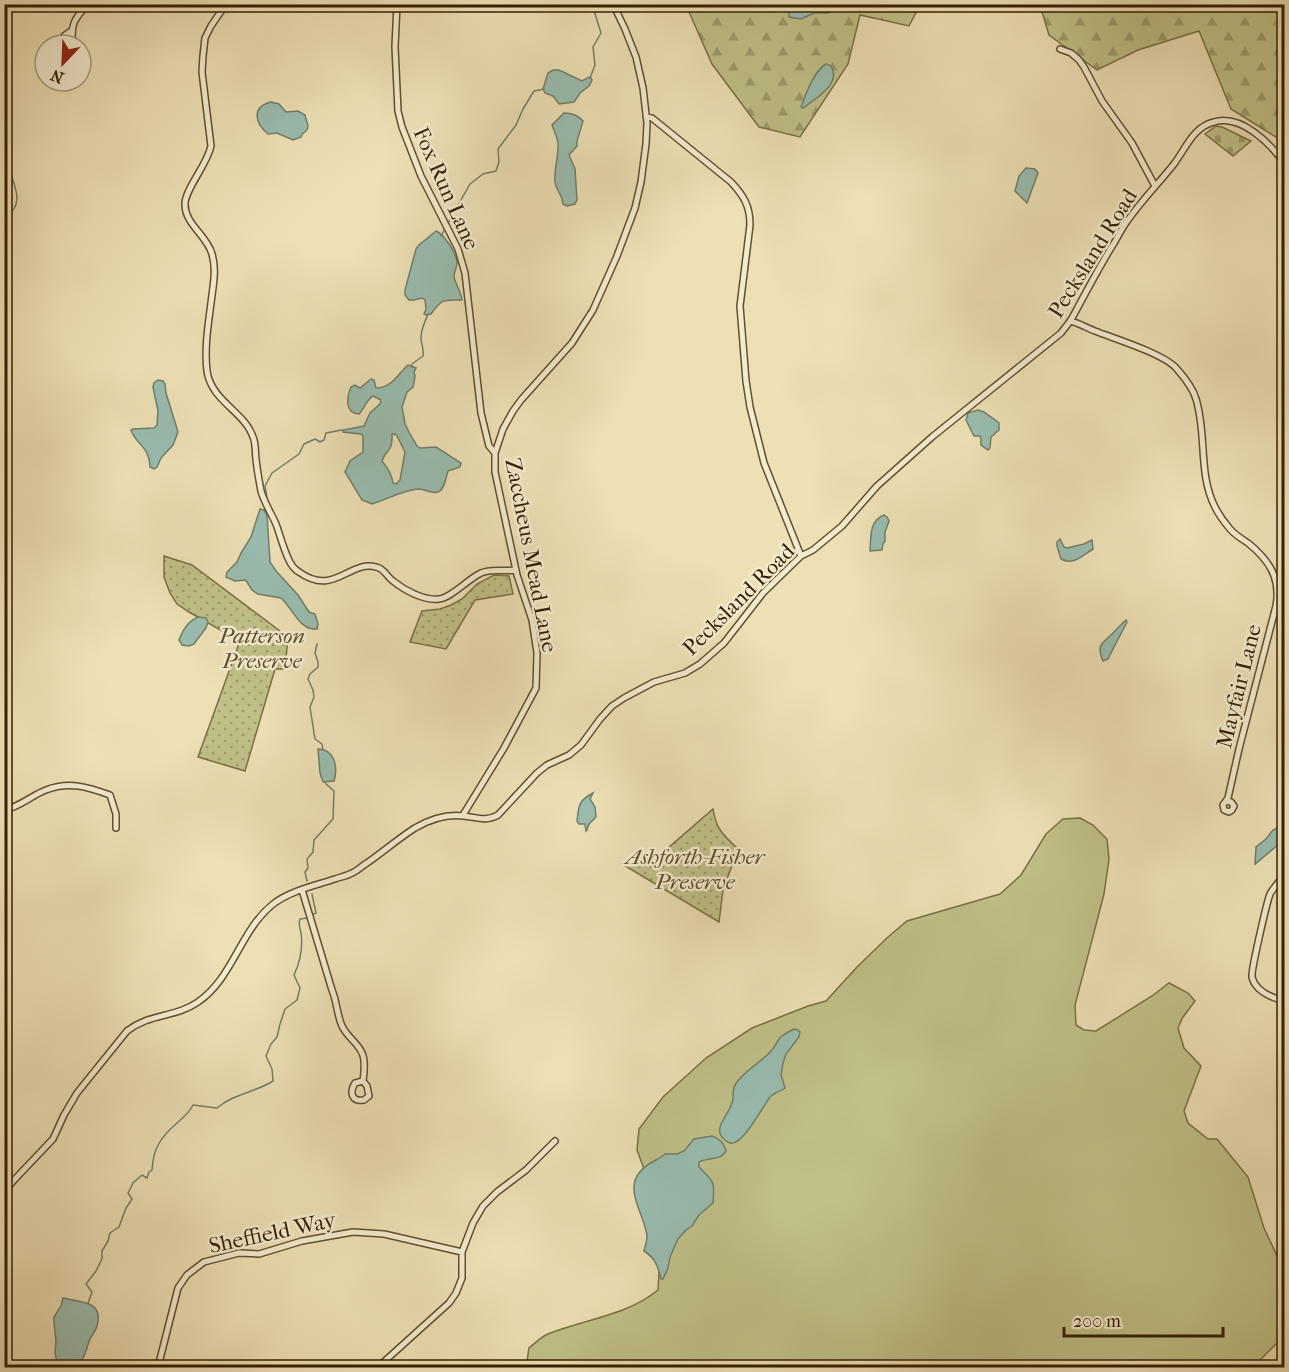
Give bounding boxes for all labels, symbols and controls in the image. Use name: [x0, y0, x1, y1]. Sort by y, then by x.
north arrow: [33, 33, 93, 93]
text: N: [47, 65, 67, 87]
street label: Fox Run Lane: [408, 123, 485, 254]
street label: Pecksland Road: [1043, 183, 1143, 323]
street label: Zaccheus Mead Lane: [499, 456, 563, 655]
street label: Pecksland Road: [677, 538, 801, 661]
street label: Mayfair Lane: [1211, 622, 1267, 751]
park label: Patterson Preserve: [218, 623, 305, 674]
park label: Ashforth-Fisher Preserve: [623, 844, 766, 895]
street label: Sheffield Way: [207, 1207, 339, 1259]
scale bar: [1064, 1300, 1223, 1338]
text: 200 m: [1073, 1311, 1121, 1332]

